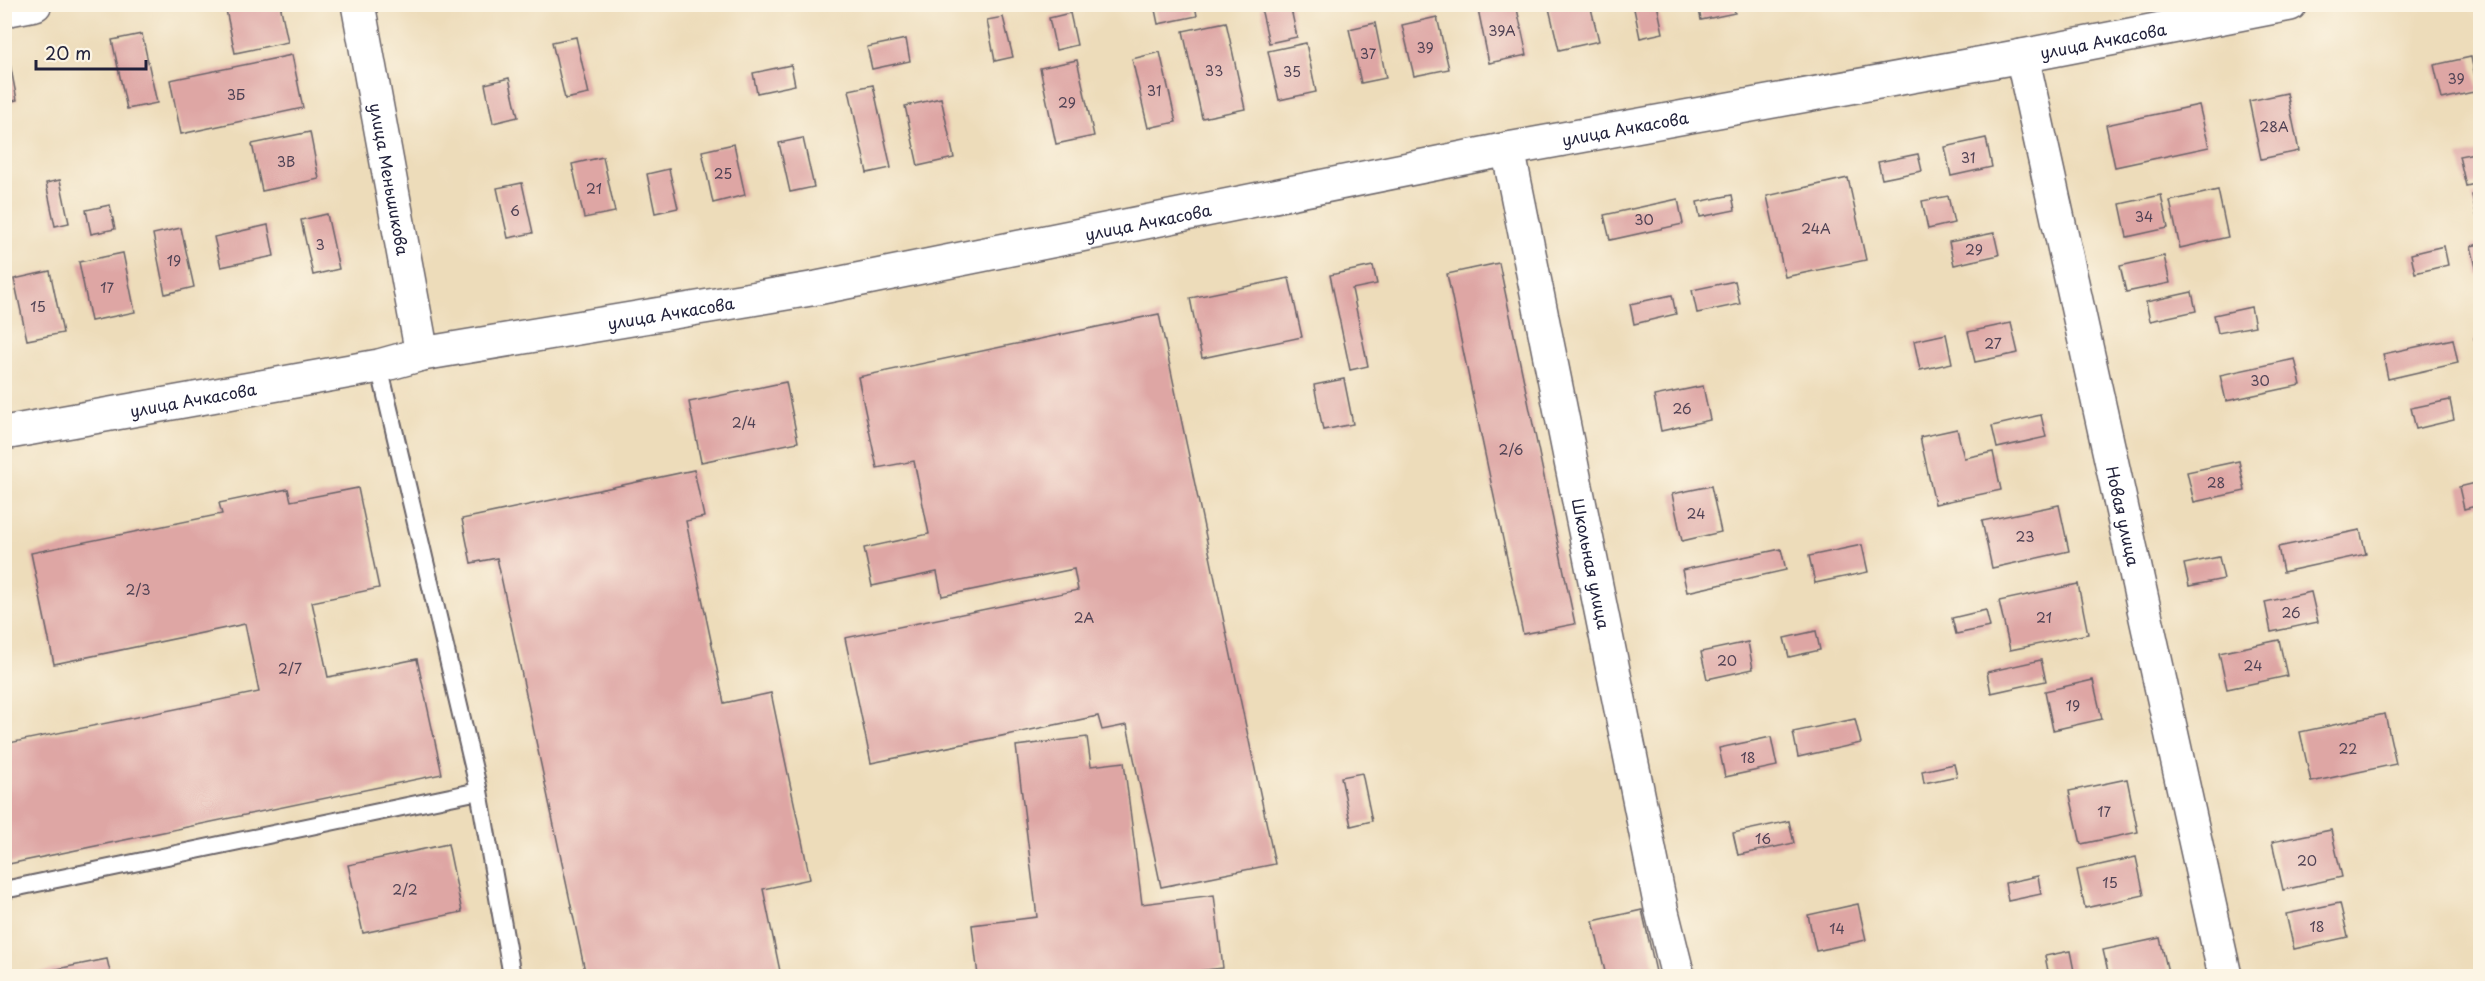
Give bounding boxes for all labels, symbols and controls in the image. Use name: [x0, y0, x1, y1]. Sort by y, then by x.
street label: улица Ачкасова: [2038, 16, 2168, 64]
house number: 39А: [1488, 20, 1516, 41]
scale bar: [36, 33, 146, 71]
house number: 39: [1416, 37, 1434, 58]
text: 20 m: [45, 39, 91, 66]
house number: 37: [1360, 43, 1377, 64]
house number: 33: [1205, 60, 1223, 81]
house number: 35: [1283, 61, 1301, 82]
house number: 39: [2447, 68, 2465, 89]
house number: 31: [1147, 80, 1161, 101]
house number: 3Б: [227, 84, 245, 105]
house number: 29: [1058, 92, 1076, 113]
street label: улица Меньшикова: [364, 101, 416, 257]
street label: улица Ачкасова: [1560, 105, 1690, 151]
house number: 28А: [2259, 116, 2289, 137]
house number: 31: [1961, 147, 1975, 168]
house number: 3В: [277, 151, 295, 172]
house number: 25: [714, 163, 732, 184]
house number: 21: [586, 178, 602, 199]
street label: улица Ачкасова: [1083, 197, 1213, 246]
house number: 6: [510, 200, 520, 221]
house number: 34: [2135, 206, 2153, 227]
house number: 30: [1634, 209, 1654, 230]
house number: 24А: [1801, 218, 1831, 239]
house number: 3: [315, 234, 325, 255]
house number: 29: [1965, 239, 1983, 260]
house number: 19: [167, 250, 181, 271]
house number: 17: [100, 277, 114, 298]
street label: улица Ачкасова: [606, 290, 736, 335]
house number: 15: [30, 296, 46, 317]
house number: 27: [1984, 333, 2002, 354]
house number: 30: [2250, 370, 2270, 391]
street label: улица Ачкасова: [128, 376, 258, 422]
house number: 26: [1672, 398, 1692, 419]
house number: 2/4: [732, 412, 756, 433]
house number: 2/6: [1499, 439, 1524, 460]
street label: Новая улица: [2101, 464, 2146, 568]
house number: 28: [2207, 472, 2225, 493]
street label: Школьная улица: [1567, 496, 1616, 631]
house number: 24: [1687, 503, 1705, 524]
house number: 23: [2016, 526, 2034, 547]
house number: 2/3: [126, 579, 150, 600]
house number: 26: [2281, 602, 2301, 623]
house number: 2А: [1074, 607, 1095, 628]
house number: 21: [2036, 607, 2052, 628]
house number: 20: [1717, 650, 1737, 671]
house number: 24: [2244, 655, 2262, 676]
house number: 2/7: [278, 658, 302, 679]
house number: 19: [2066, 695, 2080, 716]
house number: 22: [2339, 738, 2357, 759]
house number: 18: [1740, 747, 1756, 768]
house number: 17: [2097, 801, 2111, 822]
house number: 16: [1755, 828, 1771, 849]
house number: 20: [2297, 850, 2317, 871]
house number: 15: [2102, 872, 2118, 893]
house number: 2/2: [392, 879, 418, 900]
house number: 18: [2309, 916, 2325, 937]
house number: 14: [1829, 918, 1845, 939]

